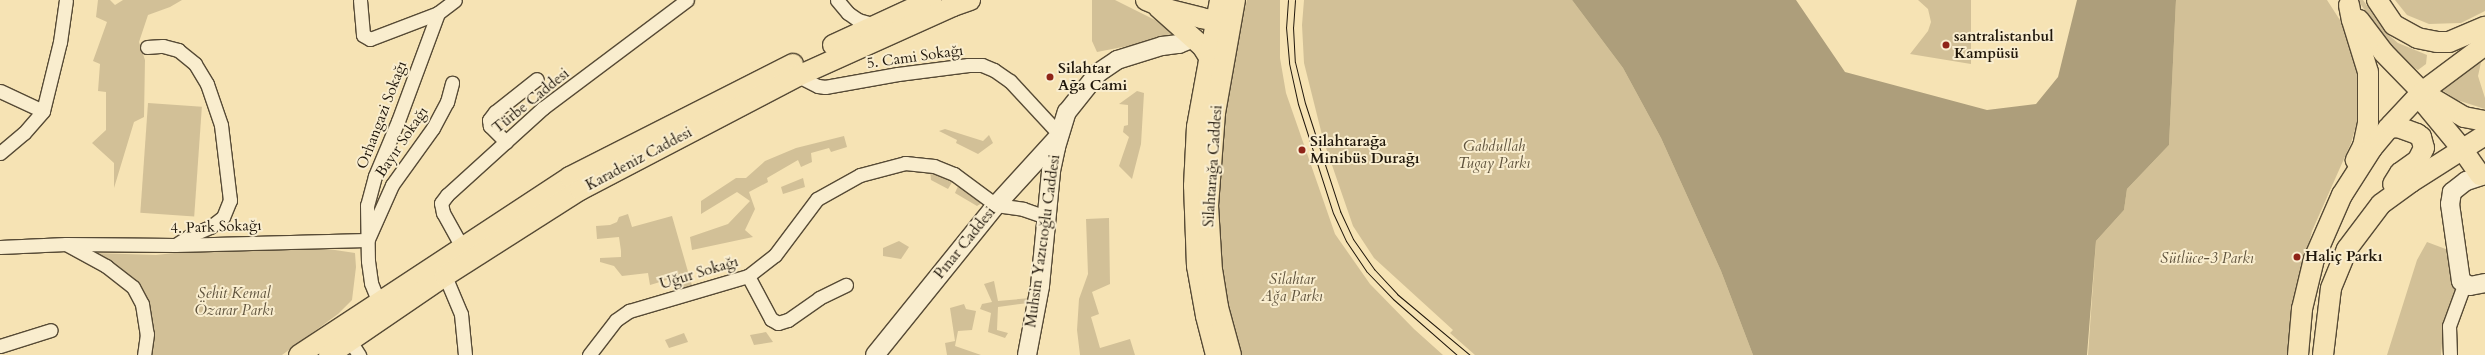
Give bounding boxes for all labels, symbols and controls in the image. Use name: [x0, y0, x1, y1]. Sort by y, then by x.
place label: santralistanbul Kampüsü: [1954, 27, 2054, 62]
marker: santralistanbul Kampüsü: [1941, 40, 1951, 50]
street label: 5. Cami Sokağı: [866, 41, 964, 73]
street label: Orhangazi Sokağı: [353, 58, 411, 172]
place label: Silahtar Ağa Cami: [1058, 59, 1127, 94]
street label: Türbe Caddesi: [489, 65, 573, 137]
marker: Silahtar Ağa Cami: [1045, 72, 1055, 82]
street label: Bayır Sokağı: [372, 103, 432, 181]
street label: Silahtarağa Caddesi: [1200, 104, 1226, 228]
street label: Karadeniz Caddesi: [583, 123, 695, 195]
place label: Silahtarağa Minibüs Durağı: [1310, 132, 1420, 167]
park label: Gabdullah Tugay Parkı: [1458, 137, 1530, 172]
marker: Silahtarağa Minibüs Durağı: [1297, 145, 1307, 155]
street label: Muhsin Yazıcıoğlu Caddesi: [1022, 153, 1064, 329]
street label: Pınar Caddesi: [930, 203, 1000, 283]
street label: 4. Park Sokağı: [170, 216, 262, 238]
place label: Haliç Parkı: [2305, 248, 2382, 266]
park label: Sütlüce-3 Parkı: [2160, 250, 2254, 268]
marker: Haliç Parkı: [2292, 252, 2302, 262]
street label: Uğur Sokağı: [658, 253, 740, 293]
park label: Silahtar Ağa Parkı: [1261, 270, 1323, 305]
park label: Şehit Kemal Özarar Parkı: [194, 284, 274, 319]

